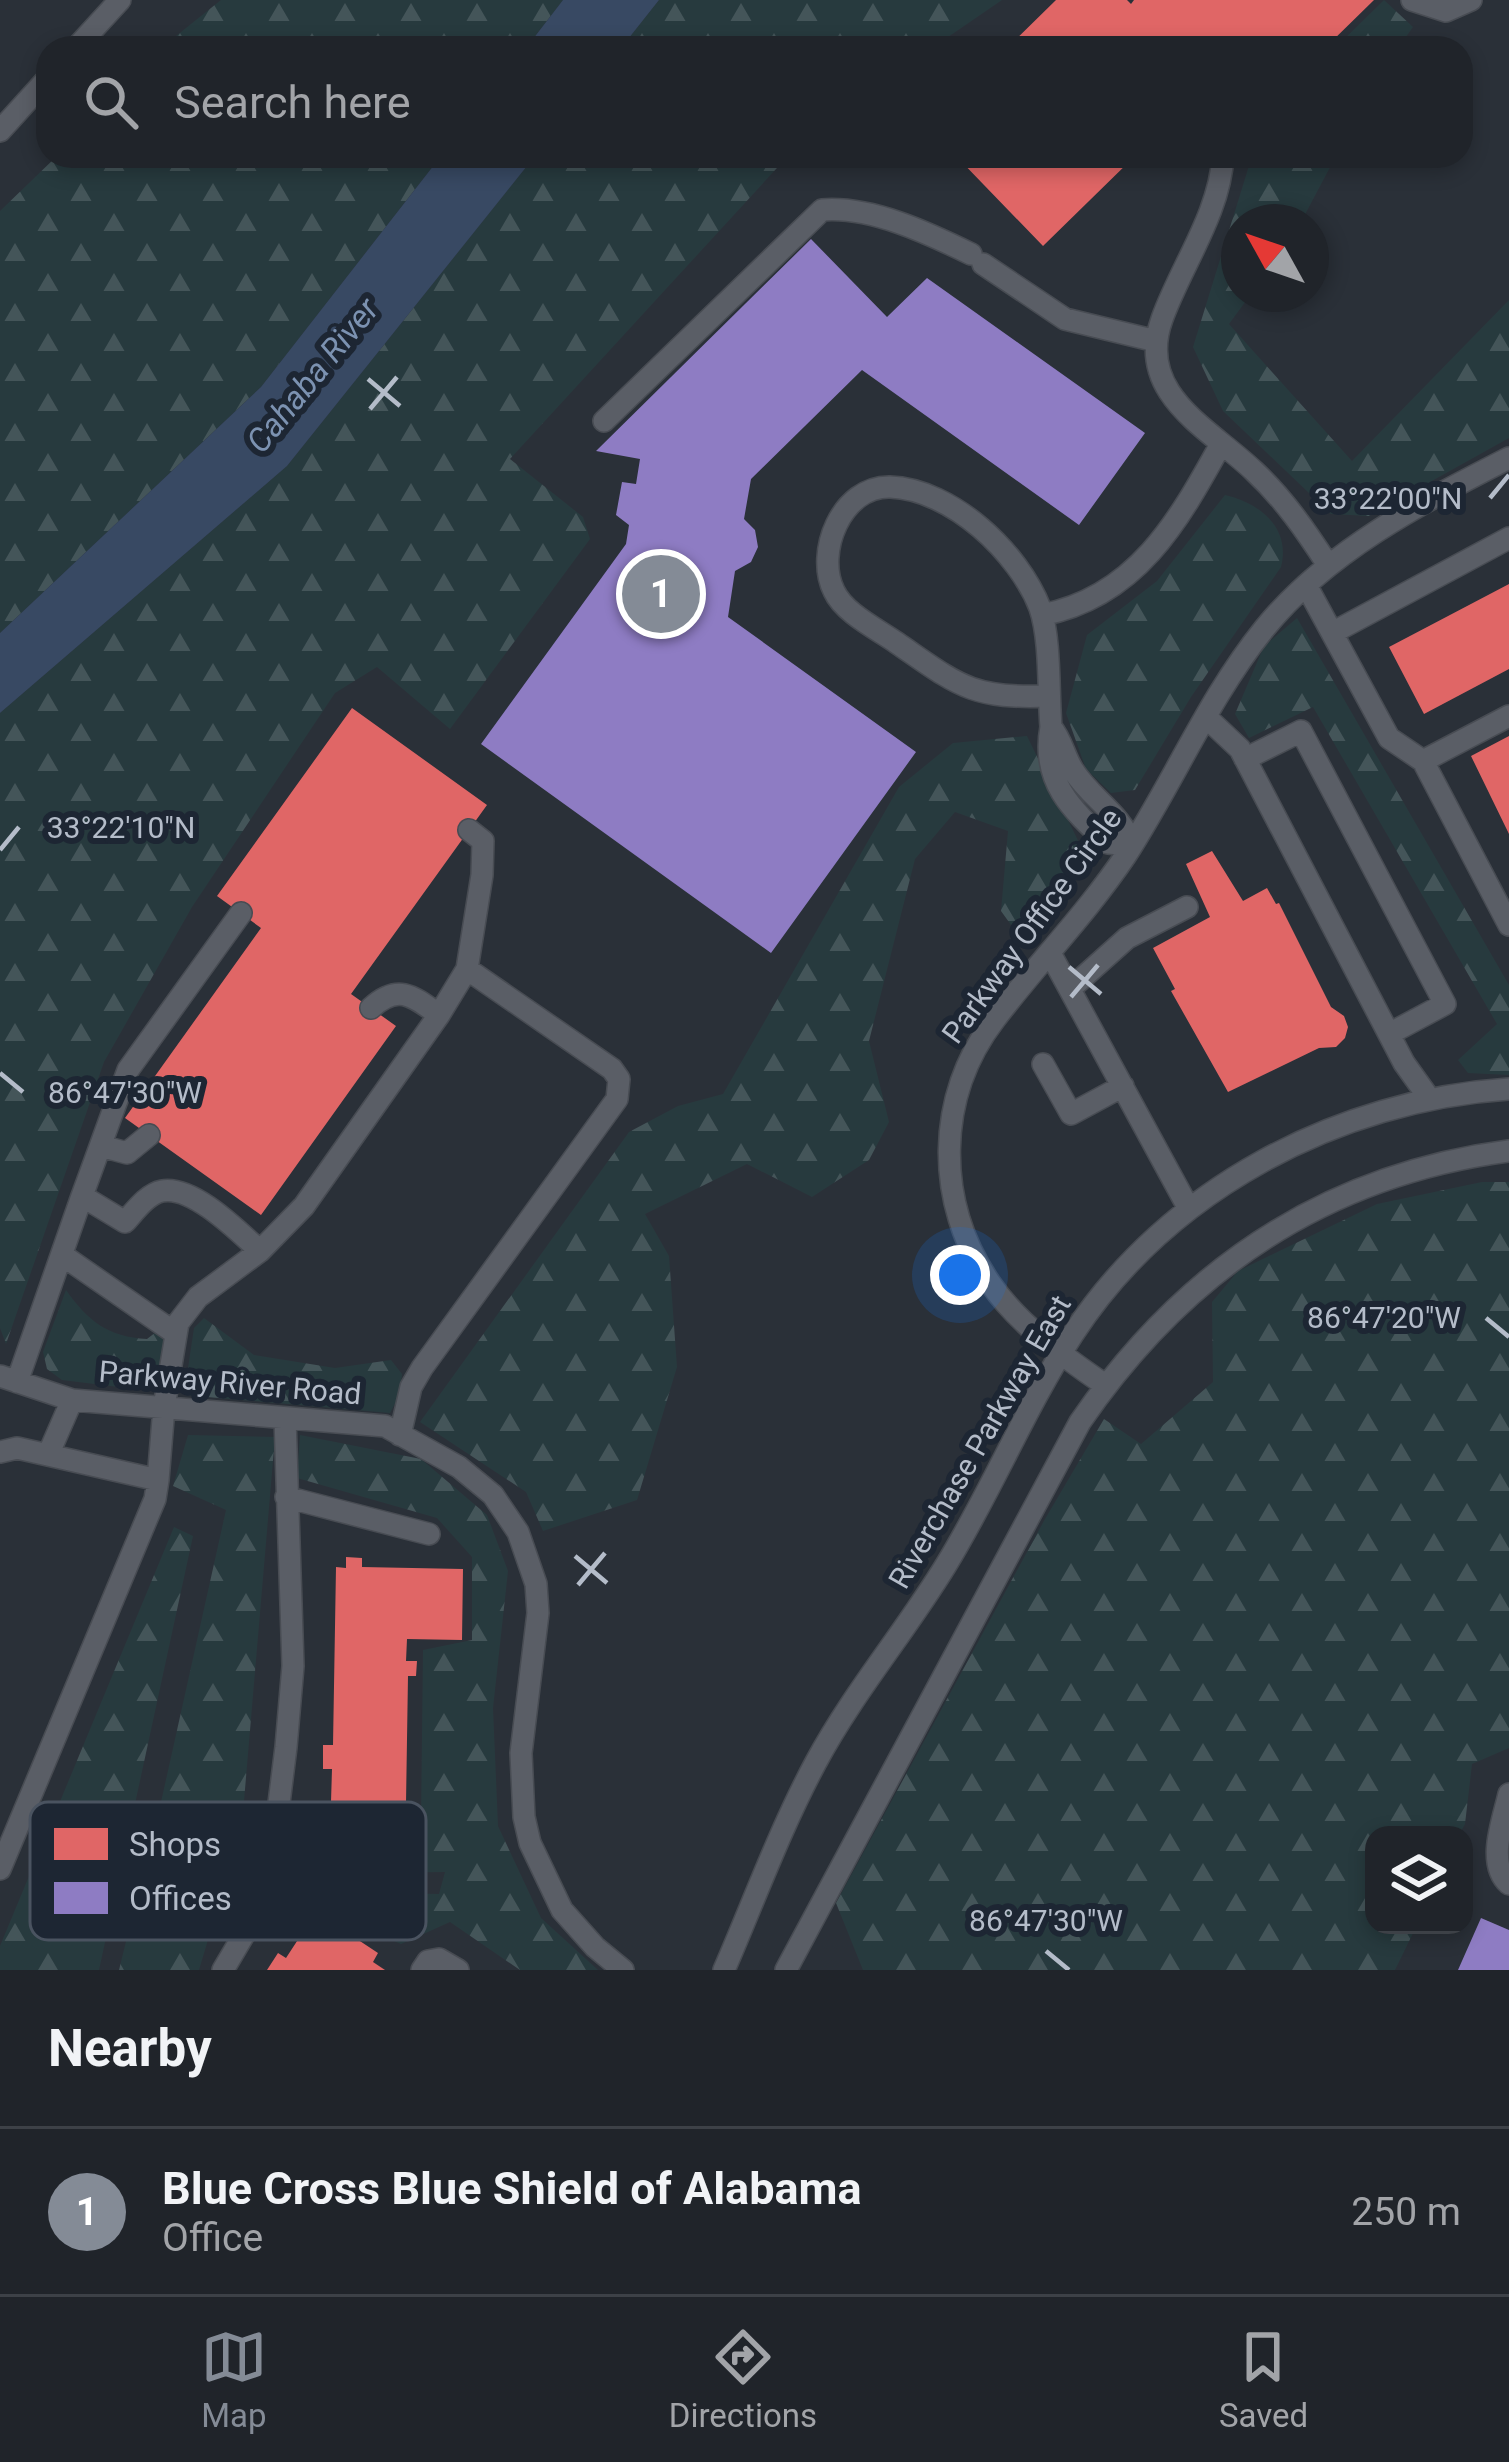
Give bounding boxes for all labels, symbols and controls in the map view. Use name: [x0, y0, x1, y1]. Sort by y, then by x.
search box: [36, 36, 1473, 168]
icon: search: [78, 69, 144, 135]
text: Search here: [174, 76, 411, 129]
north arrow: [1221, 204, 1329, 312]
water label: Cahaba River: [238, 289, 387, 460]
text: 33°22'00"N: [1314, 481, 1462, 516]
pin: 1: [622, 549, 700, 639]
street label: Parkway Office Circle: [935, 801, 1129, 1050]
text: 33°22'10"N: [47, 810, 195, 845]
text: 86°47'30"W: [48, 1075, 202, 1110]
your location: [930, 1245, 990, 1305]
street label: Riverchase Parkway East: [881, 1289, 1078, 1595]
text: 86°47'20"W: [1307, 1300, 1461, 1335]
street label: Parkway River Road: [97, 1354, 363, 1411]
legend: [30, 1802, 426, 1940]
text: Shops: [129, 1825, 221, 1864]
map controls: [1365, 1826, 1473, 1934]
button: layers: [1365, 1826, 1473, 1934]
text: Offices: [129, 1879, 232, 1918]
text: 86°47'30"W: [969, 1903, 1123, 1938]
text: Nearby: [48, 2019, 212, 2078]
text: Blue Cross Blue Shield of Alabama: [162, 2162, 862, 2215]
text: 1: [76, 2189, 98, 2235]
text: 250 m: [1351, 2189, 1461, 2235]
text: Office: [162, 2215, 263, 2261]
tab: Map: [201, 2324, 267, 2435]
tab: Directions: [669, 2324, 817, 2435]
tab: Saved: [1219, 2324, 1308, 2435]

